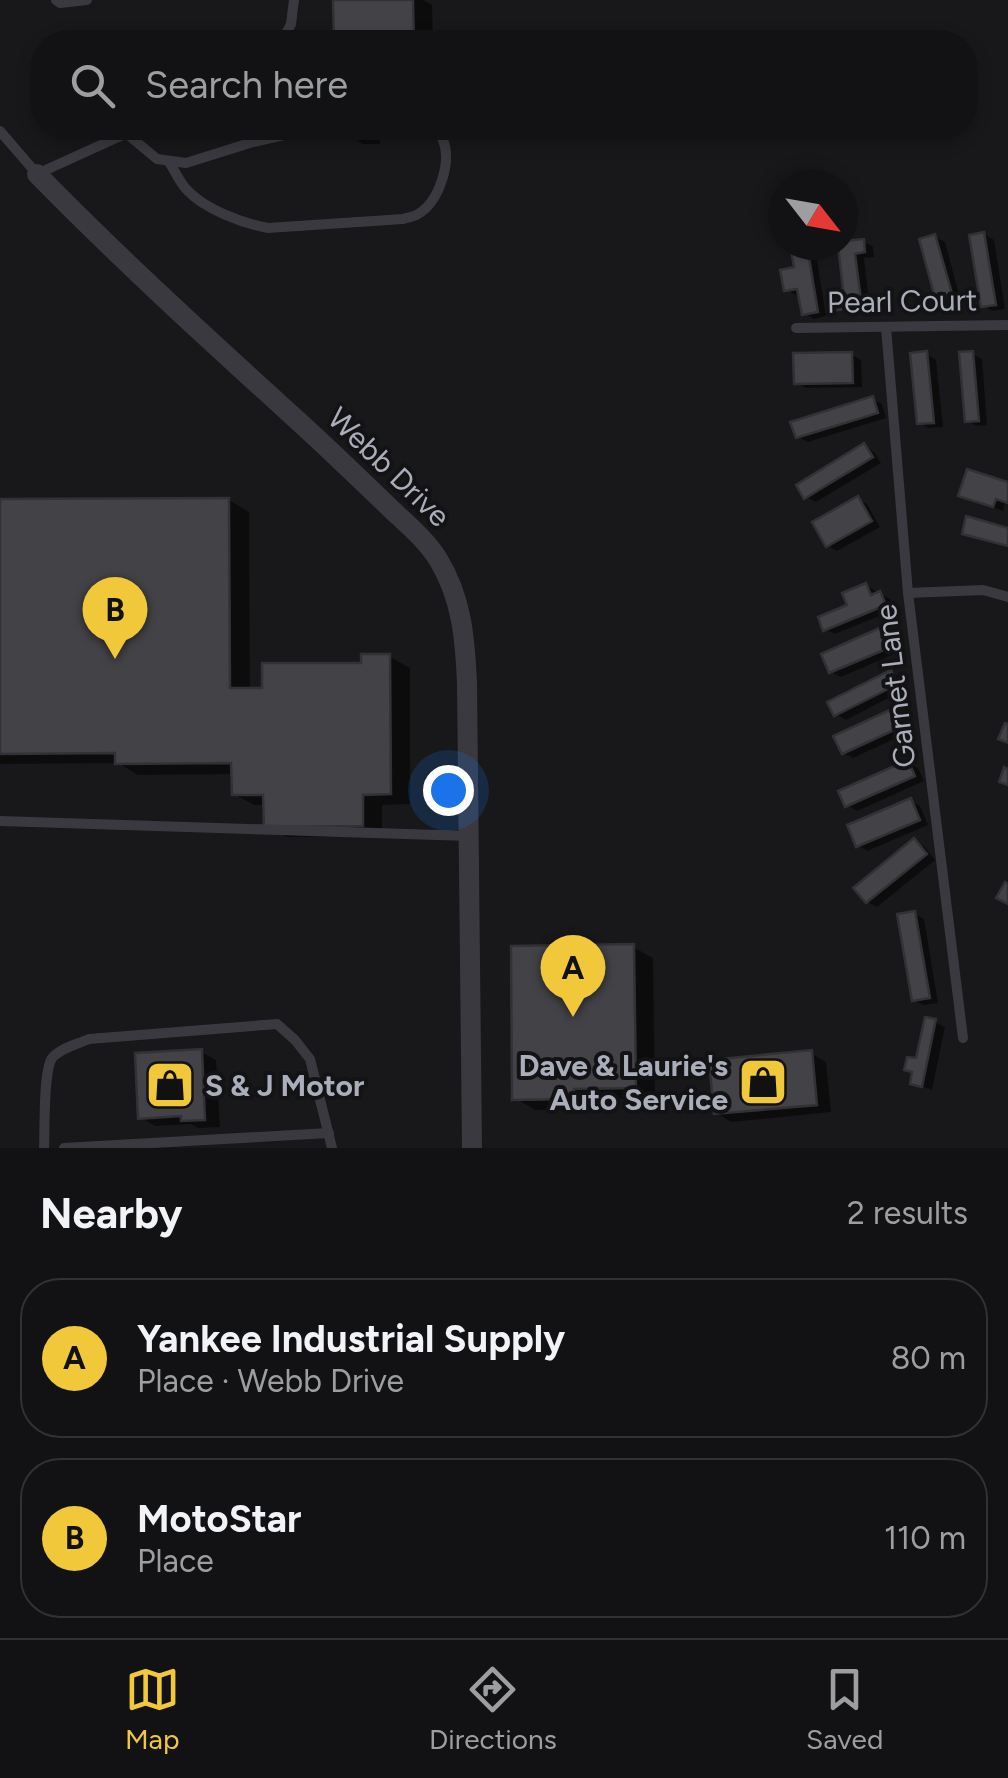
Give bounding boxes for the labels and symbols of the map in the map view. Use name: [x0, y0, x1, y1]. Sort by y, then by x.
north arrow: [768, 170, 858, 260]
street label: Pearl Court: [827, 281, 977, 321]
street label: Webb Drive: [320, 400, 458, 534]
pin: B: [82, 576, 148, 659]
street label: Garnet Lane: [867, 602, 923, 770]
your location: [423, 765, 474, 816]
pin: A: [540, 934, 606, 1017]
place label: Dave & Laurie's Auto Service: [519, 1047, 728, 1118]
shop icon: Dave & Laurie's Auto Service: [737, 1056, 789, 1108]
shop icon: S & J Motor: [144, 1059, 196, 1111]
place label: S & J Motor: [205, 1067, 364, 1104]

